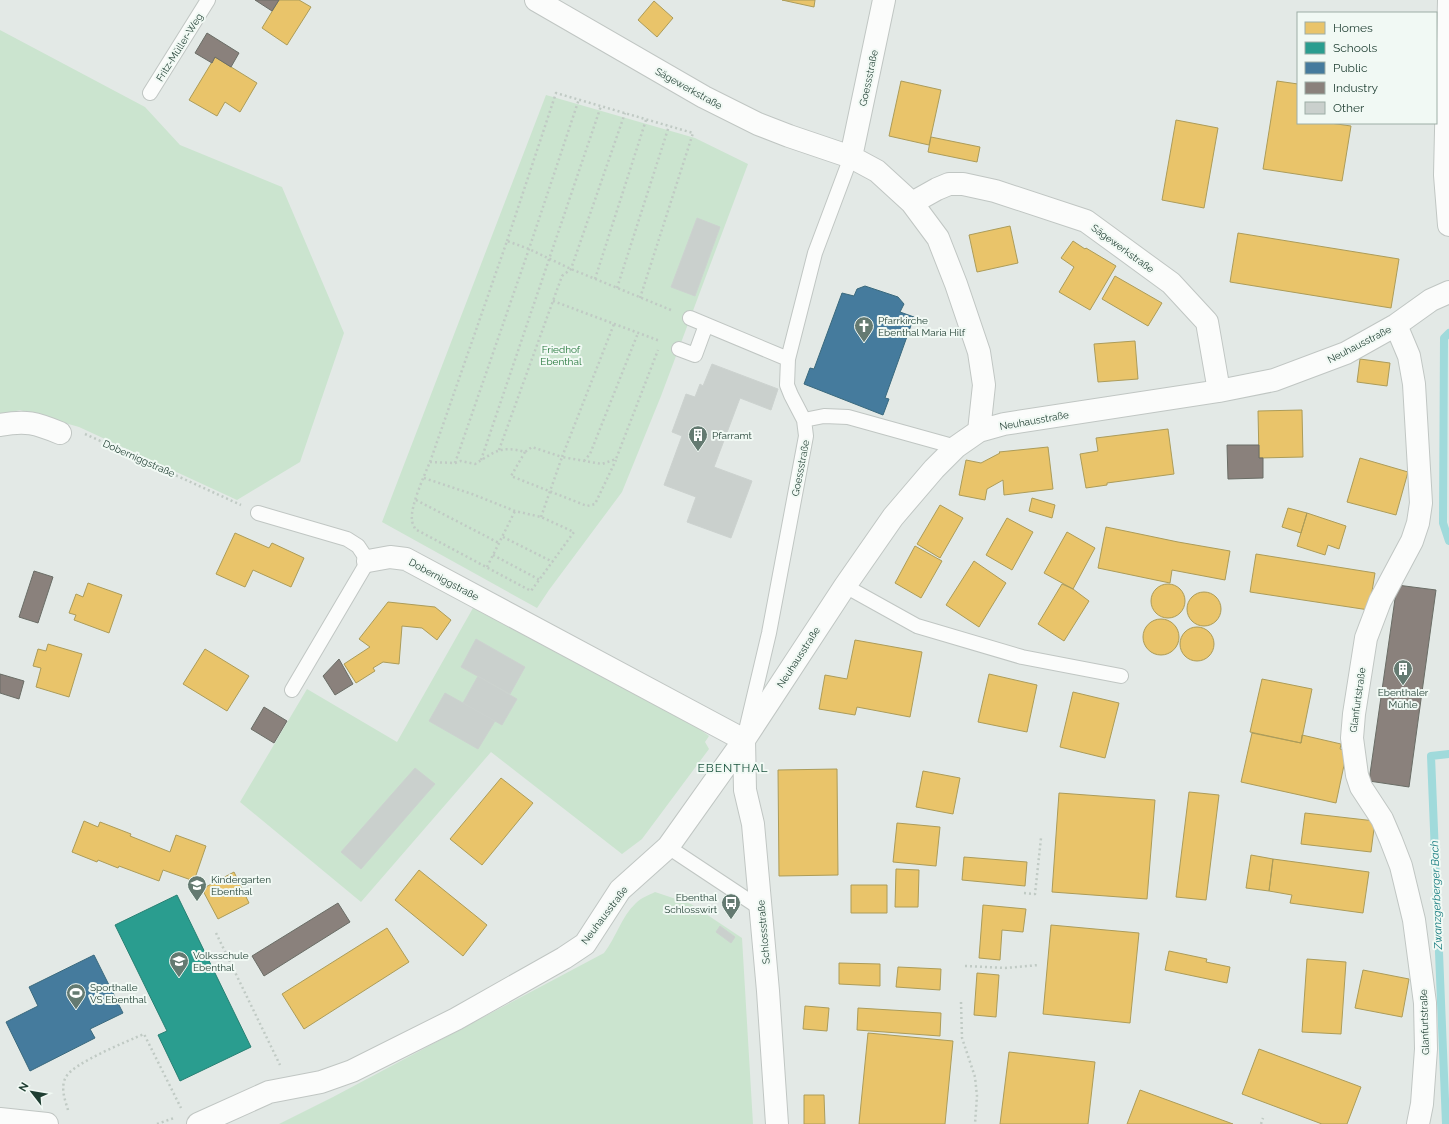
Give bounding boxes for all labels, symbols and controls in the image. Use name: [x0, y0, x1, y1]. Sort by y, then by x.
street label: Fritz-Müller-Weg: [154, 11, 205, 83]
legend: [1297, 12, 1437, 124]
text: Homes: [1333, 21, 1373, 35]
text: Schools: [1333, 41, 1377, 55]
street label: Goessstraße: [857, 49, 880, 107]
text: Public: [1333, 61, 1368, 75]
street label: Sägewerkstraße: [653, 66, 724, 111]
text: Industry: [1333, 81, 1379, 95]
text: Other: [1333, 101, 1365, 115]
street label: Sägewerkstraße: [1089, 222, 1156, 275]
church icon: Pfarrkirche Ebenthal Maria Hilf: [853, 315, 875, 343]
place label: Pfarrkirche Ebenthal Maria Hilf: [878, 315, 966, 338]
street label: Neuhausstraße: [1326, 324, 1393, 365]
park label: Friedhof Ebenthal: [540, 344, 582, 367]
street label: Neuhausstraße: [999, 409, 1070, 432]
building icon: Pfarramt: [687, 424, 709, 452]
place label: Pfarramt: [712, 430, 753, 441]
street label: Doberniggstraße: [101, 438, 177, 479]
street label: Goessstraße: [790, 439, 811, 497]
street label: Doberniggstraße: [407, 556, 481, 603]
street label: Neuhausstraße: [775, 625, 822, 690]
building icon: Ebenthaler Mühle: [1392, 658, 1414, 686]
street label: Glanfurtstraße: [1347, 667, 1368, 733]
place label: Ebenthaler Mühle: [1378, 687, 1429, 710]
district label: EBENTHAL: [697, 761, 769, 775]
water label: Zwanzgerberger Bach: [1428, 840, 1445, 951]
school or university icon: Kindergarten Ebenthal: [186, 874, 208, 902]
place label: Kindergarten Ebenthal: [211, 874, 271, 897]
street label: Neuhausstraße: [579, 884, 630, 947]
place label: Ebenthal Schlosswirt: [664, 892, 718, 915]
bus stop icon: Ebenthal Schlosswirt: [720, 892, 742, 920]
street label: Schlossstraße: [755, 899, 772, 964]
school or university icon: Volksschule Ebenthal: [168, 950, 190, 978]
place label: Volksschule Ebenthal: [193, 950, 249, 973]
sports icon: Sporthalle VS Ebenthal: [65, 982, 87, 1010]
place label: Sporthalle VS Ebenthal: [90, 982, 147, 1005]
street label: Glanfurtstraße: [1418, 989, 1431, 1055]
north arrow: [12, 1072, 52, 1112]
text: N: [16, 1080, 32, 1094]

